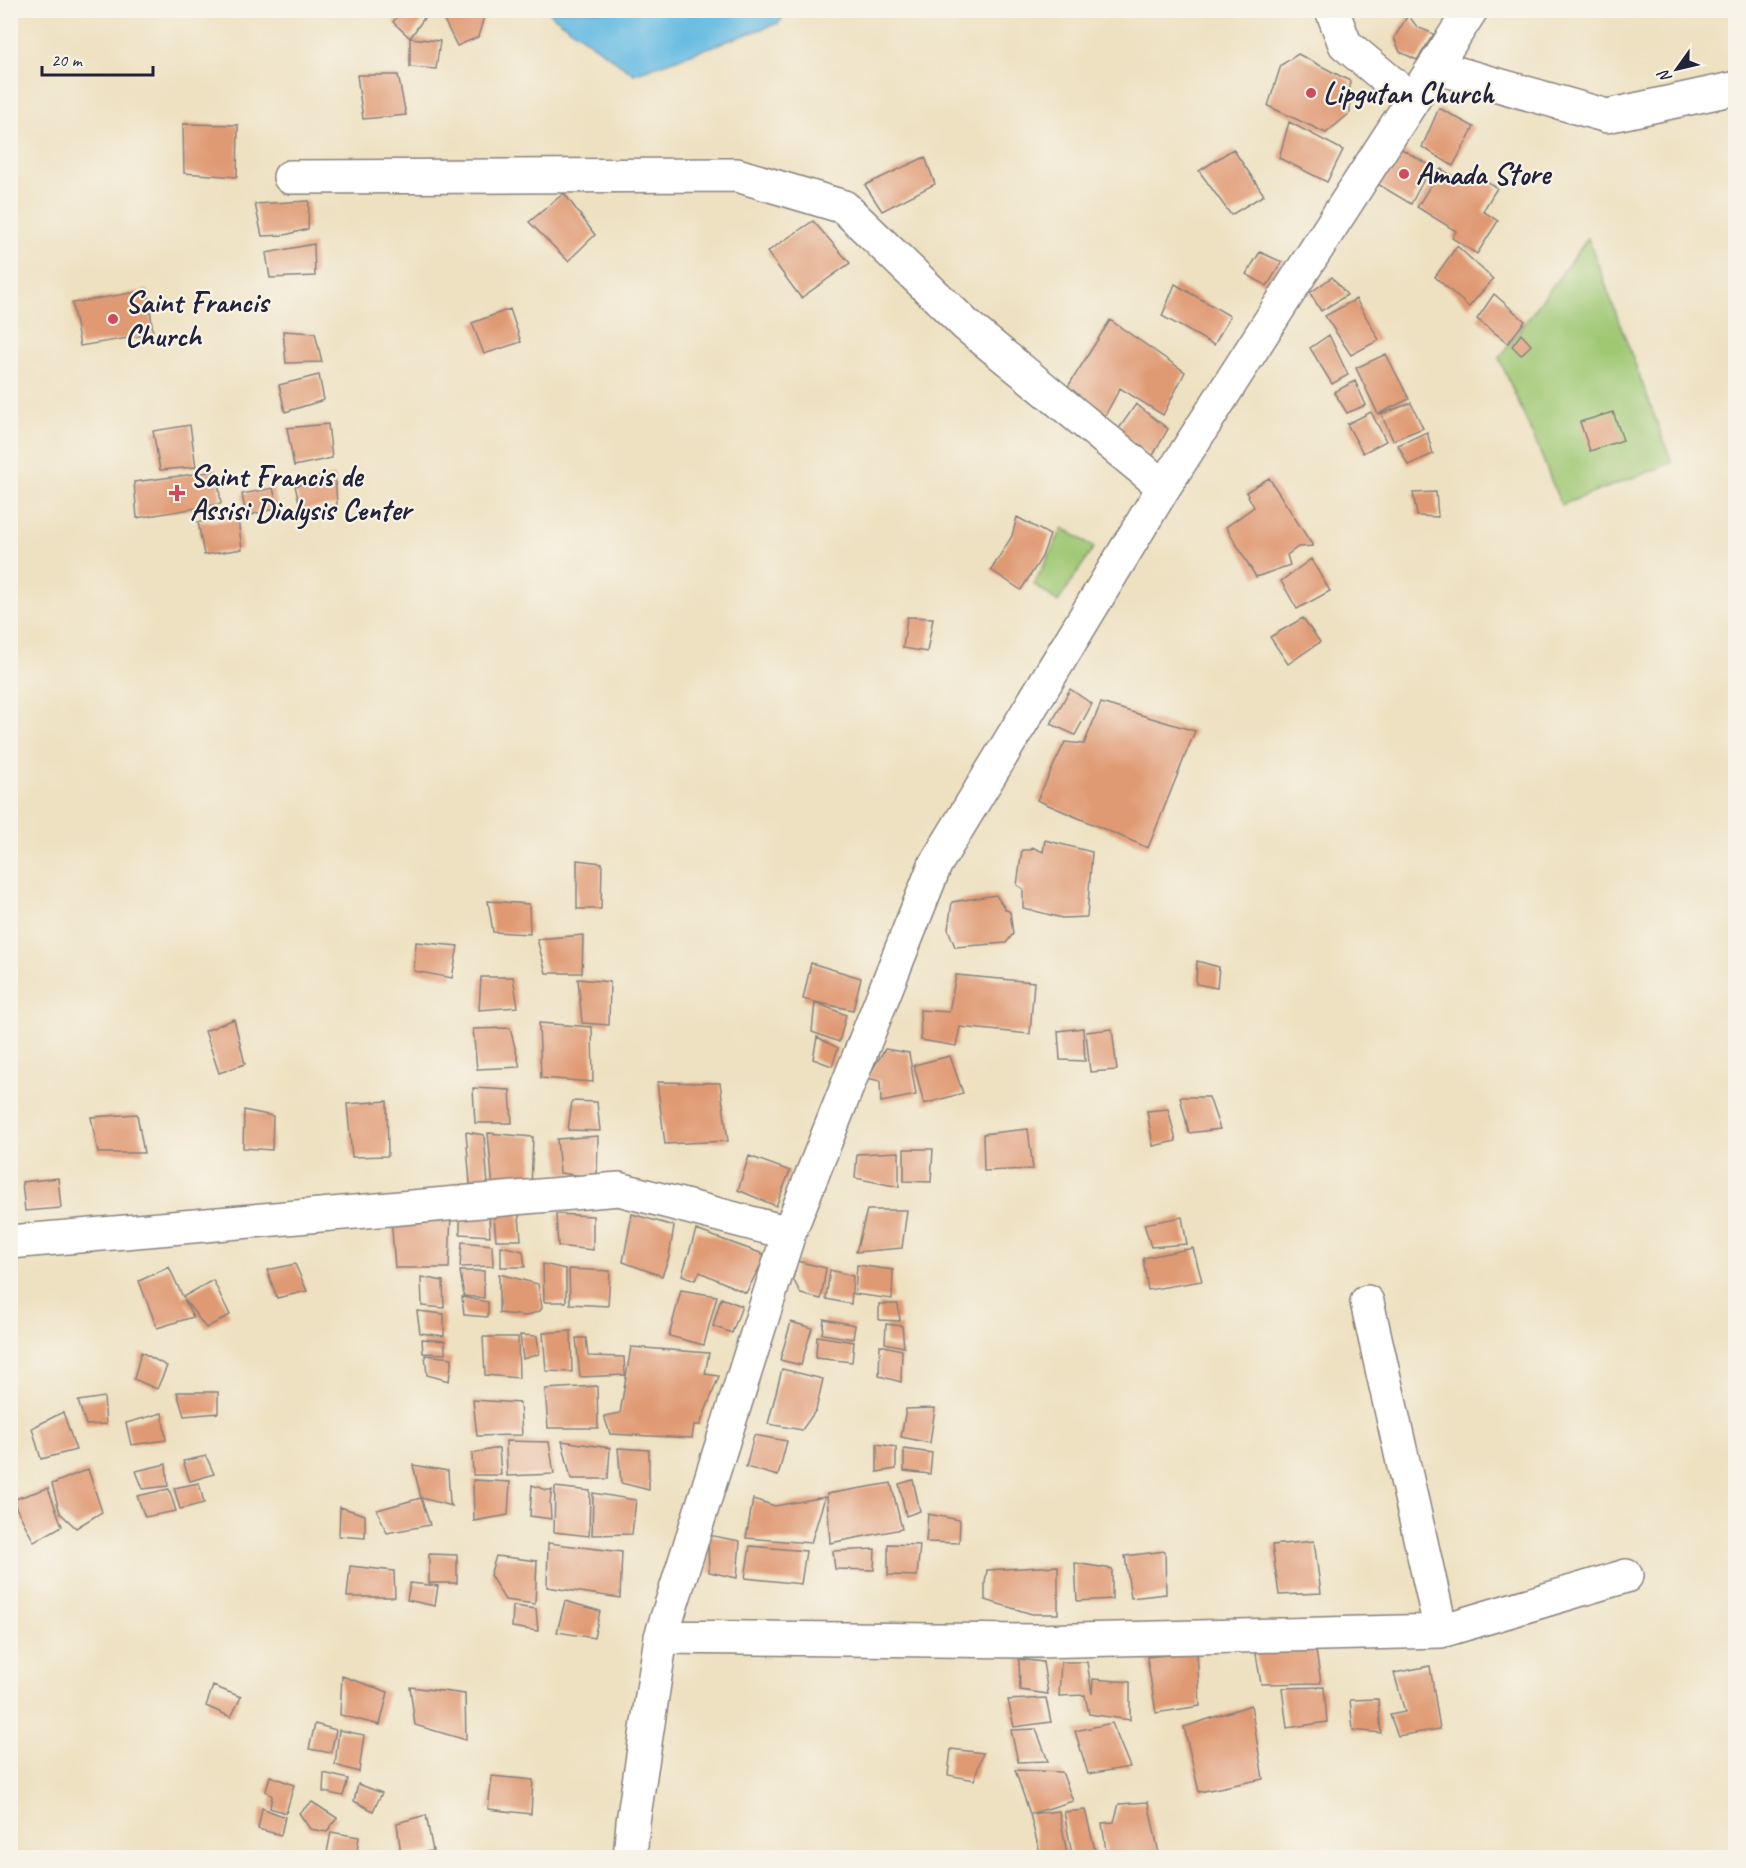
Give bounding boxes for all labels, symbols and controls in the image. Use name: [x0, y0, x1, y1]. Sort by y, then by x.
scale bar: [42, 39, 153, 77]
north arrow: [1647, 39, 1707, 99]
text: 20 m: [51, 49, 84, 71]
text: N: [1653, 65, 1676, 87]
place label: Lipgutan Church: [1323, 74, 1495, 112]
marker: Lipgutan Church: [1304, 86, 1318, 100]
place label: Amada Store: [1416, 155, 1553, 193]
marker: Amada Store: [1397, 167, 1411, 181]
place label: Saint Francis Church: [125, 283, 272, 355]
marker: Saint Francis Church: [106, 312, 120, 326]
place label: Saint Francis de Assisi Dialysis Center: [190, 457, 414, 530]
marker: Saint Francis de Assisi Dialysis Center: [168, 484, 186, 502]

